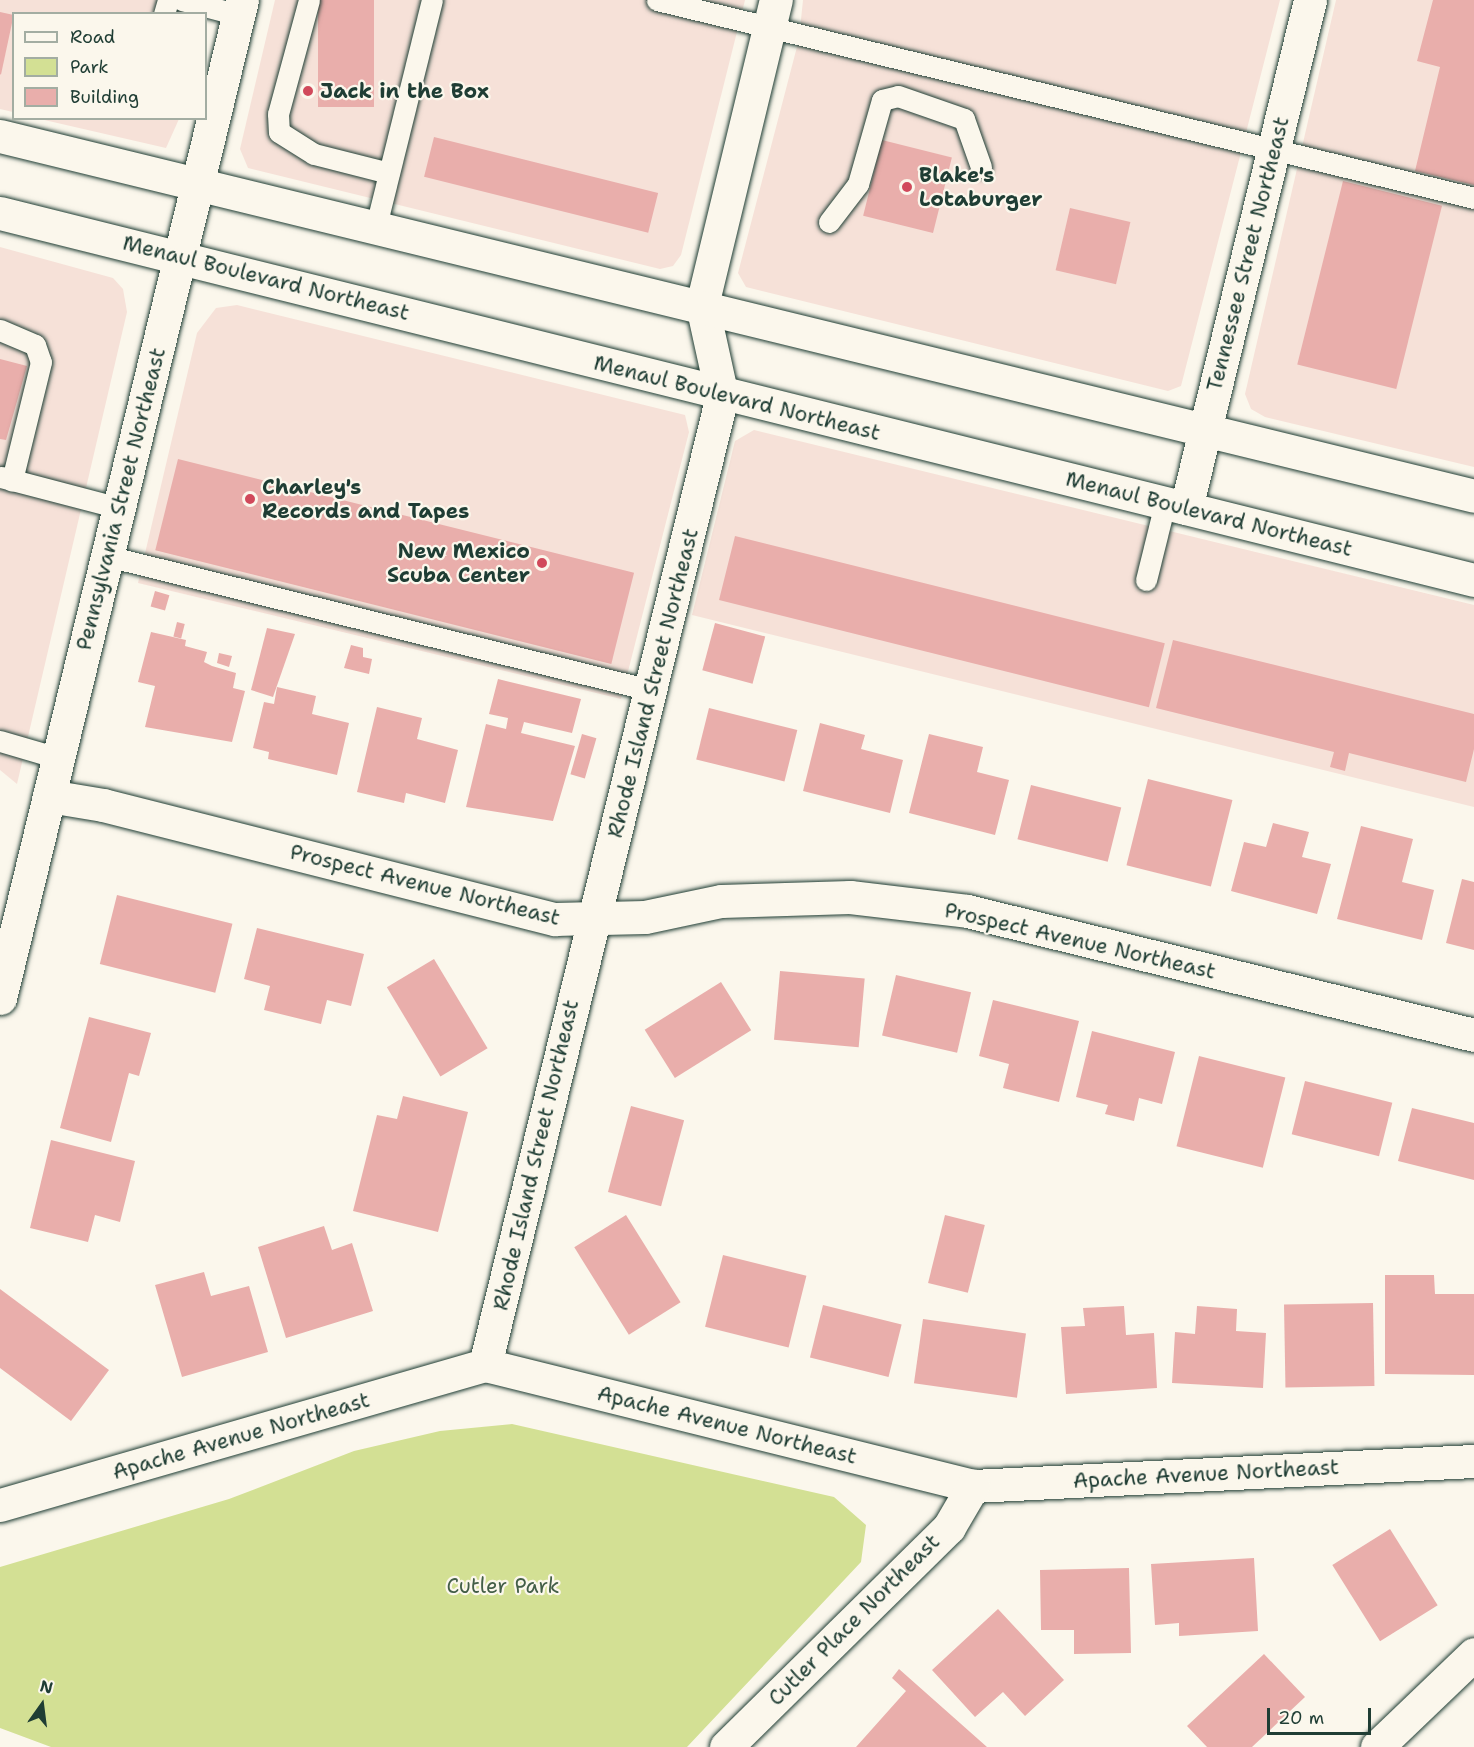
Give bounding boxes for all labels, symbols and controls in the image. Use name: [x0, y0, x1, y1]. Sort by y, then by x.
legend: [12, 12, 207, 120]
text: Road: [70, 25, 115, 49]
text: Park: [70, 55, 109, 79]
place label: Jack in the Box: [320, 78, 489, 104]
marker: Jack in the Box: [301, 84, 315, 98]
text: Building: [70, 85, 139, 109]
street label: Tennessee Street Northeast: [1202, 114, 1294, 394]
place label: Blake's Lotaburger: [919, 162, 1043, 212]
marker: Blake's Lotaburger: [900, 180, 914, 194]
street label: Menaul Boulevard Northeast: [120, 230, 412, 326]
street label: Pennsylvania Street Northeast: [71, 345, 171, 653]
street label: Menaul Boulevard Northeast: [591, 350, 883, 446]
street label: Menaul Boulevard Northeast: [1063, 466, 1355, 562]
place label: Charley's Records and Tapes: [262, 474, 469, 524]
marker: Charley's Records and Tapes: [243, 492, 257, 506]
street label: Rhode Island Street Northeast: [602, 526, 704, 840]
place label: New Mexico Scuba Center: [387, 538, 530, 588]
marker: New Mexico Scuba Center: [535, 556, 549, 570]
street label: Prospect Avenue Northeast: [287, 839, 563, 931]
street label: Prospect Avenue Northeast: [942, 898, 1218, 984]
street label: Rhode Island Street Northeast: [488, 997, 584, 1313]
street label: Apache Avenue Northeast: [595, 1381, 859, 1469]
street label: Apache Avenue Northeast: [109, 1387, 373, 1485]
street label: Apache Avenue Northeast: [1072, 1454, 1340, 1494]
street label: Cutler Place Northeast: [763, 1529, 945, 1711]
park label: Cutler Park: [446, 1573, 560, 1599]
north arrow: [12, 1675, 72, 1735]
text: N: [38, 1675, 55, 1699]
scale bar: [1270, 1696, 1374, 1734]
text: 20 m: [1278, 1706, 1324, 1730]

